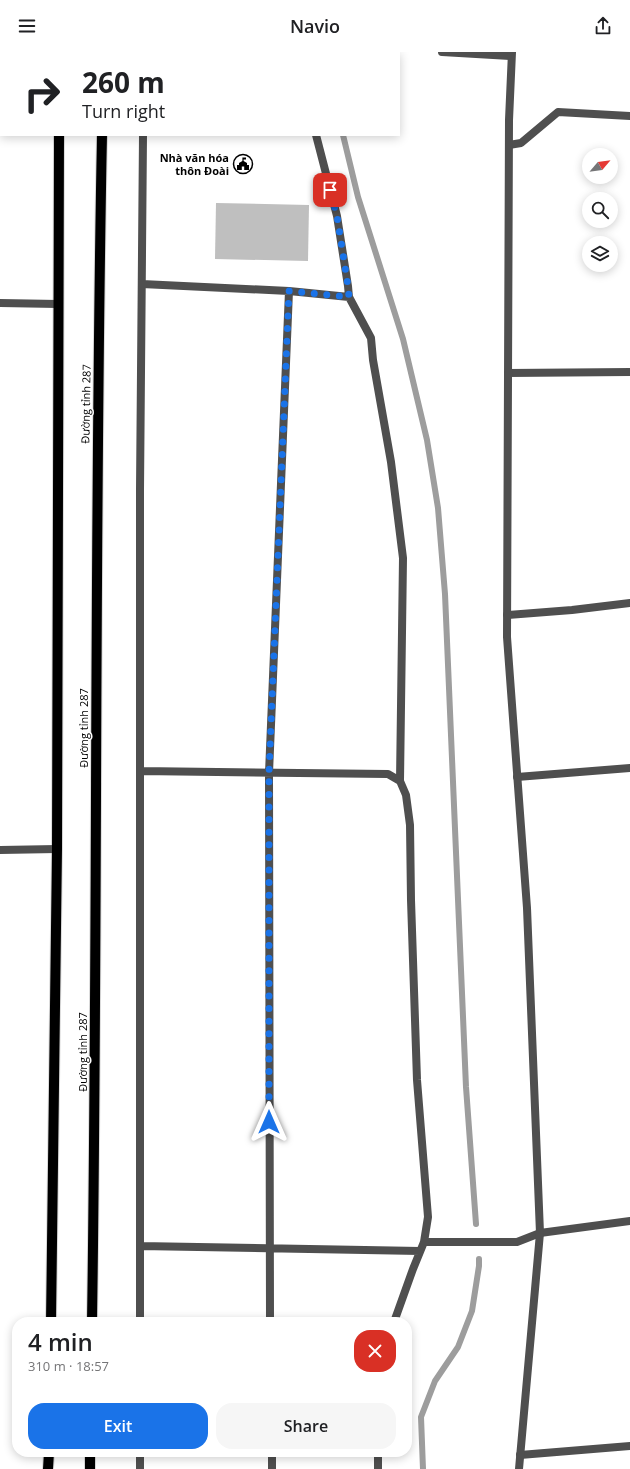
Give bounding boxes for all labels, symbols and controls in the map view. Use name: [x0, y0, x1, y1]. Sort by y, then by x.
text: Navio: [290, 14, 340, 38]
icon: menu: [16, 15, 38, 37]
icon: share: [592, 15, 614, 37]
text: 260 m: [82, 63, 165, 101]
icon: right: [16, 68, 68, 120]
text: Turn right: [82, 99, 165, 123]
north arrow: [582, 148, 618, 184]
map controls: [582, 148, 618, 272]
place label: Nhà văn hóa thôn Đoài: [160, 150, 229, 178]
public building icon: Nhà văn hóa thôn Đoài: [232, 153, 254, 175]
pin: [313, 173, 347, 207]
icon: arrive: [319, 179, 341, 201]
button: search: [582, 192, 618, 228]
button: layers: [582, 236, 618, 272]
street label: Đường tỉnh 287: [77, 364, 94, 444]
street label: Đường tỉnh 287: [76, 688, 91, 768]
street label: Đường tỉnh 287: [75, 1012, 90, 1092]
position arrow: [248, 1101, 290, 1143]
text: 4 min: [28, 1325, 93, 1358]
button: close: [354, 1330, 396, 1372]
text: 310 m · 18:57: [28, 1357, 109, 1375]
button: Exit: [28, 1403, 208, 1449]
button: Share: [216, 1403, 396, 1449]

